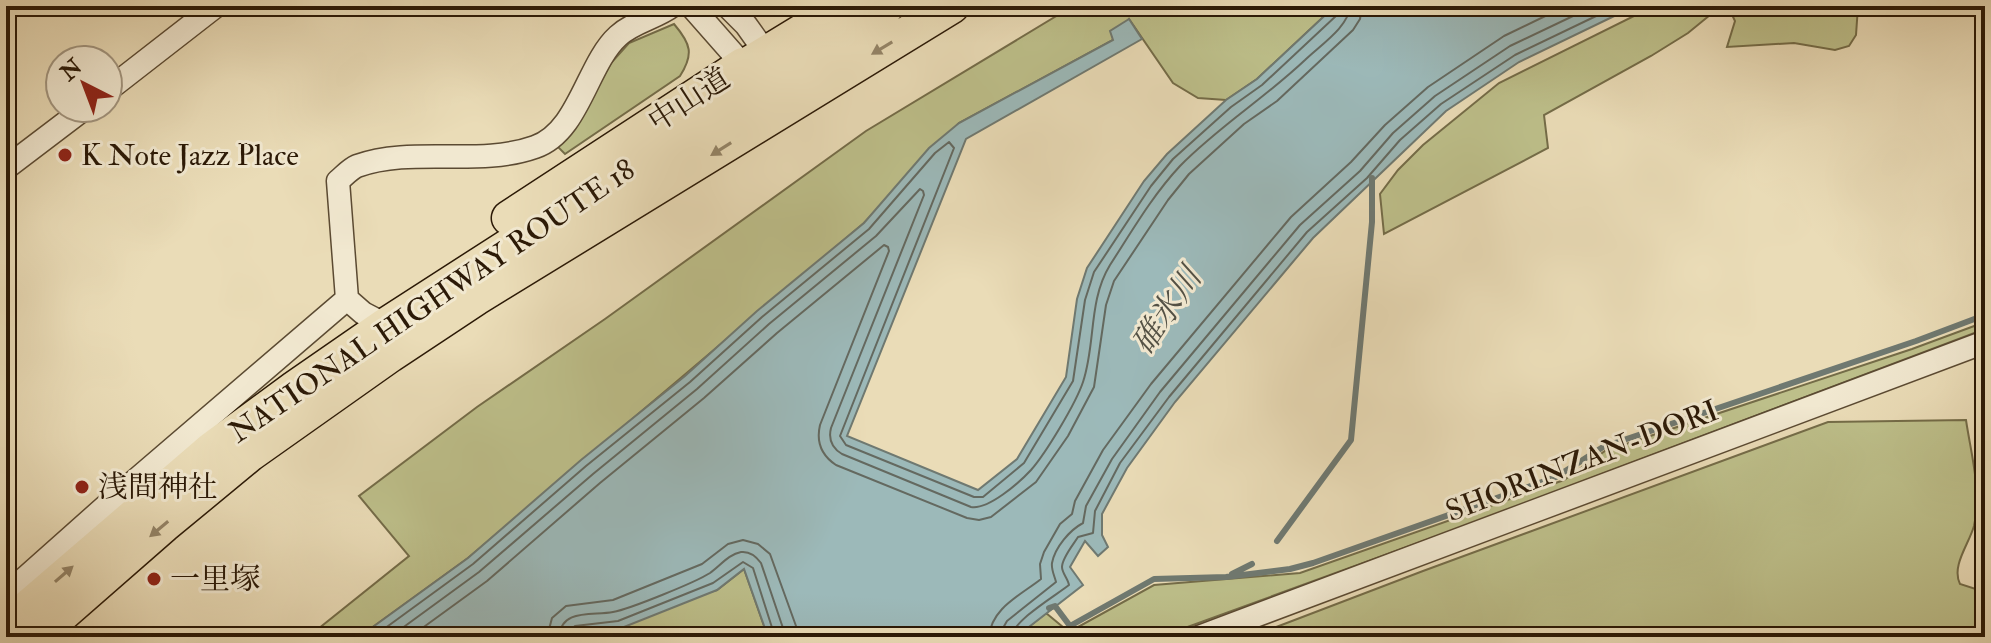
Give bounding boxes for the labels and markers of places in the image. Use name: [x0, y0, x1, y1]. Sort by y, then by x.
place label: K Note Jazz Place: [81, 137, 299, 174]
marker: K Note Jazz Place: [56, 146, 74, 164]
place label: 浅間神社: [98, 469, 218, 506]
marker: 浅間神社: [73, 478, 91, 496]
place label: 一里塚: [170, 561, 260, 598]
marker: 一里塚: [145, 570, 163, 588]

